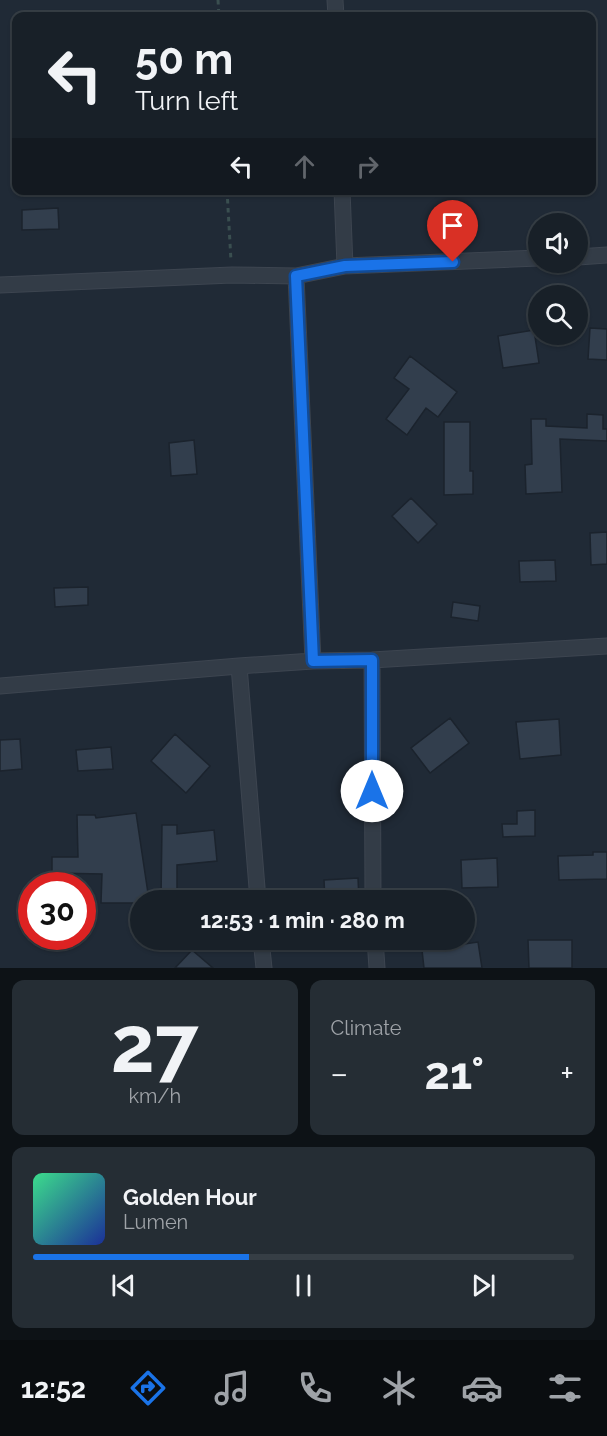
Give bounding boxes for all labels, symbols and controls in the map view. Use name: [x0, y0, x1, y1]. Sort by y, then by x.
text: 50 m: [135, 35, 233, 84]
icon: left: [36, 36, 114, 114]
text: Turn left: [135, 85, 238, 116]
icon: left: [225, 150, 258, 183]
icon: ahead: [288, 150, 321, 183]
icon: right: [351, 150, 384, 183]
pin: [427, 200, 478, 262]
icon: arrive: [436, 209, 469, 242]
map controls: [528, 213, 588, 345]
button: sound: [528, 213, 588, 273]
button: search: [528, 285, 588, 345]
position arrow: [340, 759, 404, 823]
speed limit sign: 30: [18, 872, 96, 950]
text: 12:53 · 1 min · 280 m: [200, 907, 405, 933]
text: 27: [111, 999, 199, 1090]
text: Climate: [331, 1016, 402, 1040]
text: 21°: [425, 1047, 484, 1100]
text: −: [331, 1054, 348, 1093]
text: +: [560, 1054, 574, 1093]
text: km/h: [128, 1084, 181, 1108]
text: Golden Hour: [123, 1184, 257, 1210]
text: Lumen: [123, 1210, 188, 1234]
icon: previous: [107, 1269, 140, 1302]
icon: pause: [287, 1269, 320, 1302]
icon: next: [467, 1269, 500, 1302]
icon: directions: [127, 1367, 169, 1409]
icon: music: [211, 1367, 253, 1409]
icon: phone: [294, 1367, 336, 1409]
icon: climate: [378, 1367, 420, 1409]
icon: car: [461, 1367, 503, 1409]
icon: filters: [544, 1367, 586, 1409]
text: 12:52: [21, 1373, 86, 1404]

